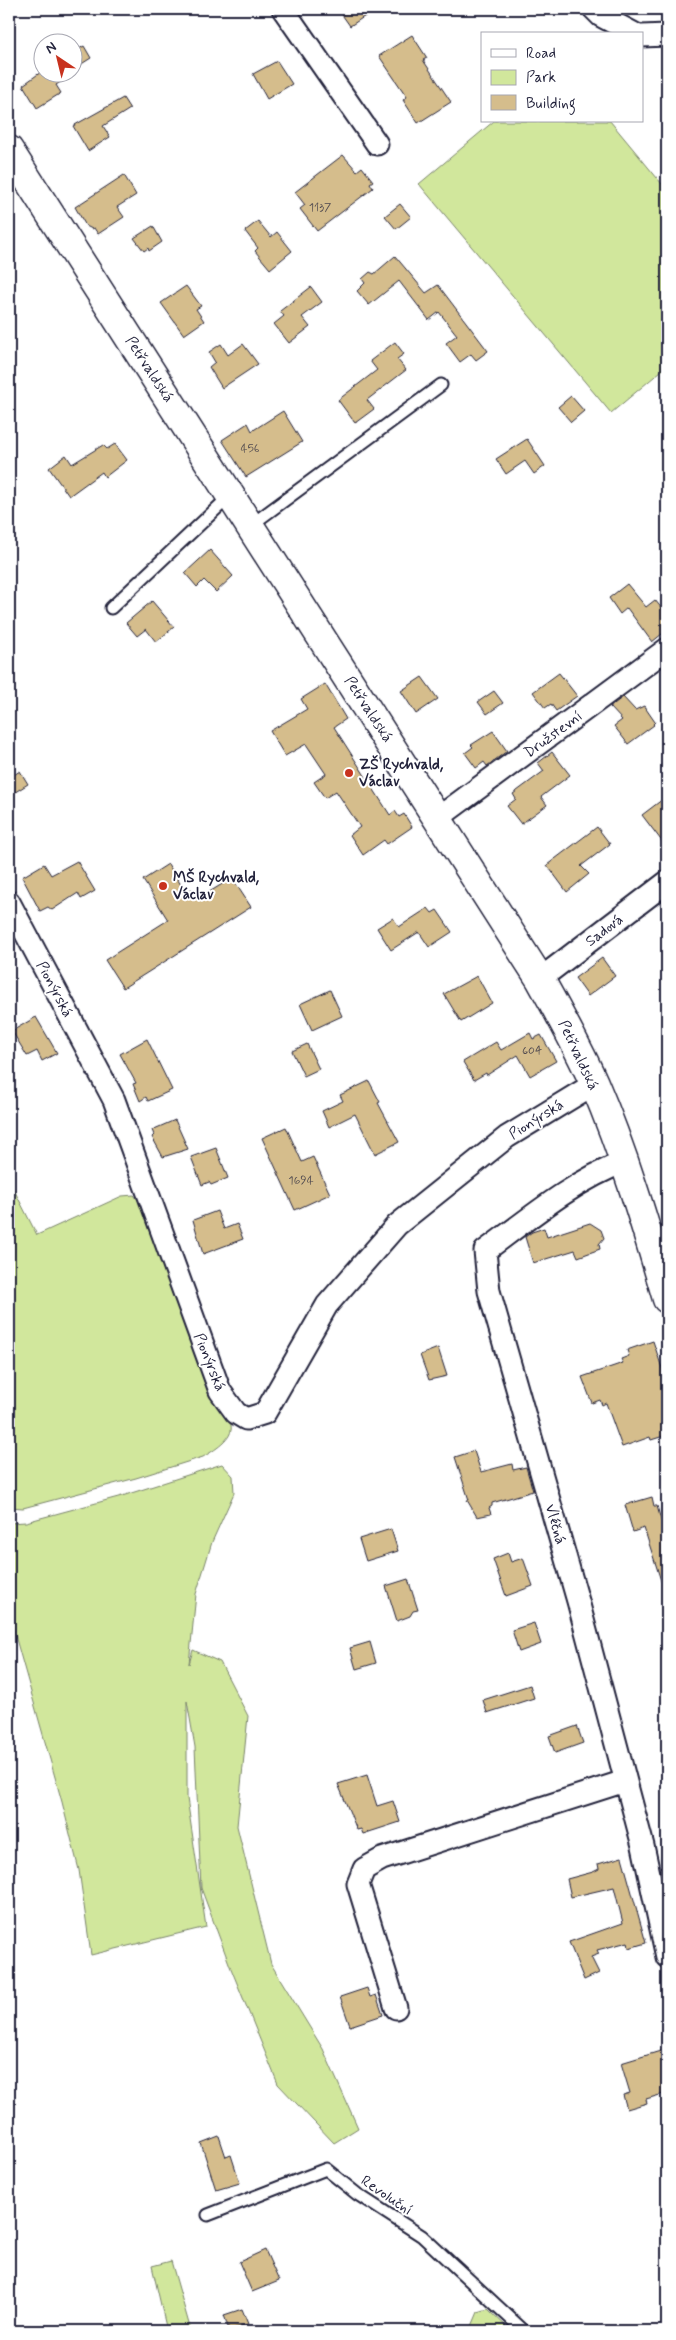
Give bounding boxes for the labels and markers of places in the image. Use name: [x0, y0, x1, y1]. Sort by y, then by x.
place label: ZŠ Rychvald, Václav: [359, 755, 444, 792]
marker: ZŠ Rychvald, Václav: [343, 767, 355, 779]
place label: MŠ Rychvald, Václav: [173, 868, 260, 905]
marker: MŠ Rychvald, Václav: [157, 880, 169, 892]

